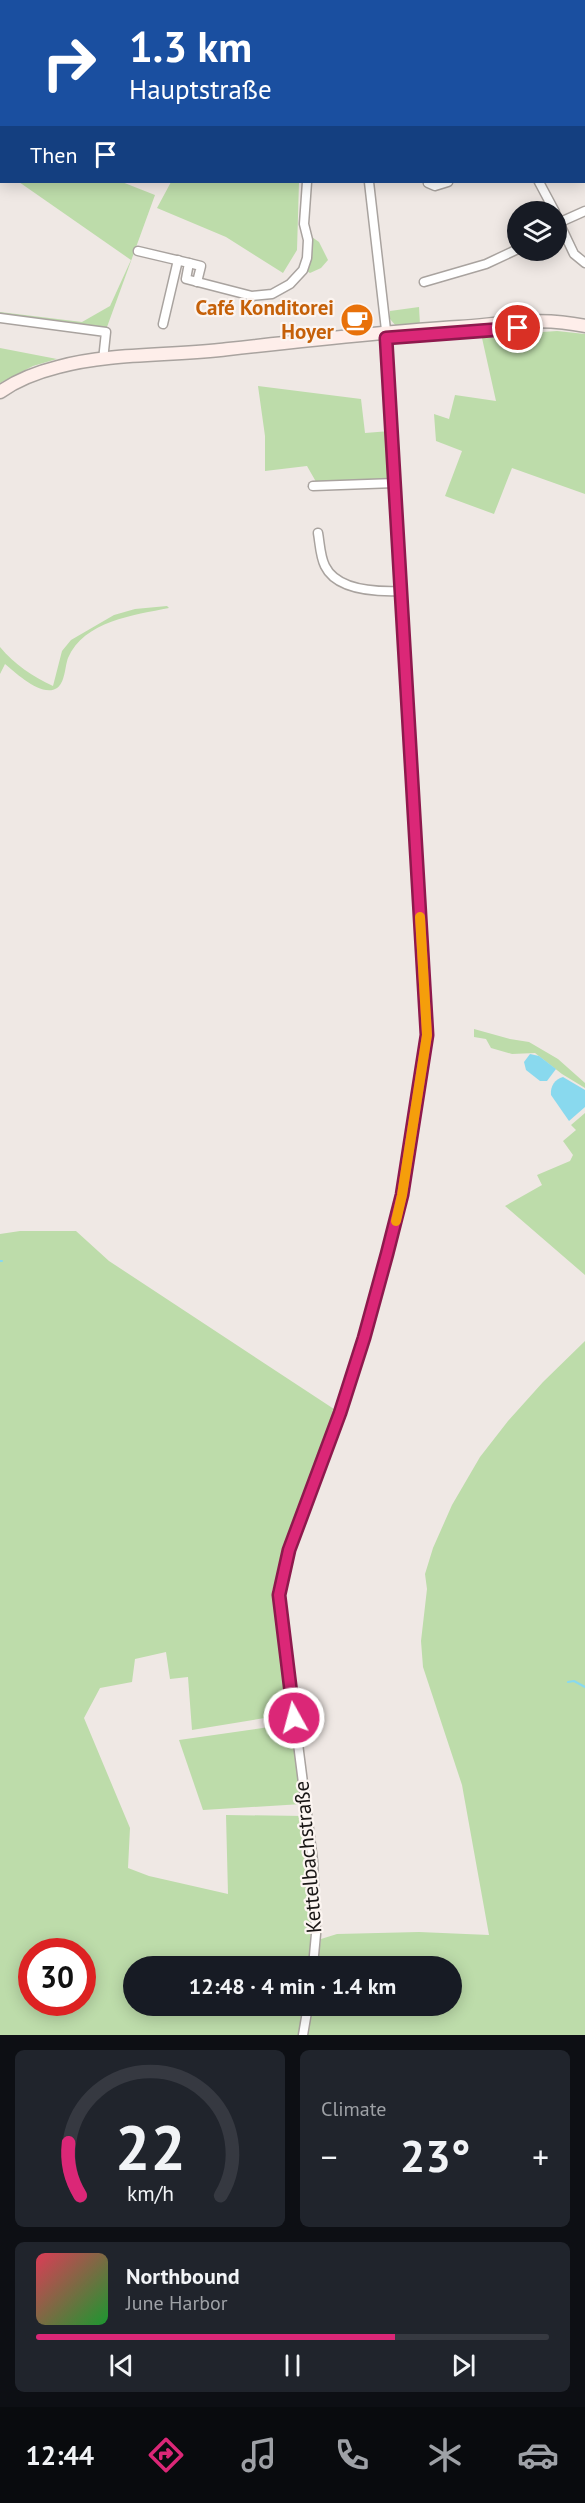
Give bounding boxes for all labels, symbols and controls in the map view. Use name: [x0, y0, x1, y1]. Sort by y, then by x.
text: 1.3 km: [129, 19, 252, 74]
icon: right: [30, 24, 108, 102]
text: Hauptstraße: [129, 72, 272, 106]
icon: arrive: [89, 138, 122, 171]
text: Then: [30, 141, 77, 169]
map controls: [507, 201, 567, 261]
button: layers: [507, 201, 567, 261]
place label: Café Konditorei Hoyer: [196, 294, 335, 345]
cafe icon: Café Konditorei Hoyer: [339, 302, 375, 338]
pin: [492, 302, 543, 353]
icon: arrive: [501, 311, 534, 344]
position arrow: [262, 1686, 326, 1750]
street label: Kettelbachstraße: [287, 1780, 328, 1934]
speed limit sign: 30: [18, 1938, 96, 2016]
text: 12:48 · 4 min · 1.4 km: [189, 1972, 396, 2000]
text: Climate: [321, 2096, 387, 2122]
text: 22: [115, 2106, 185, 2187]
text: 23°: [400, 2126, 470, 2184]
text: −: [321, 2135, 338, 2178]
text: +: [532, 2135, 549, 2178]
text: km/h: [126, 2179, 173, 2207]
text: Northbound: [126, 2262, 240, 2290]
text: June Harbor: [126, 2290, 228, 2316]
icon: previous: [105, 2349, 138, 2382]
icon: pause: [276, 2349, 309, 2382]
icon: next: [447, 2349, 480, 2382]
icon: directions: [145, 2434, 187, 2476]
icon: music: [238, 2434, 280, 2476]
icon: phone: [331, 2434, 373, 2476]
icon: climate: [424, 2434, 466, 2476]
icon: car: [517, 2434, 559, 2476]
text: 12:44: [26, 2438, 94, 2472]

